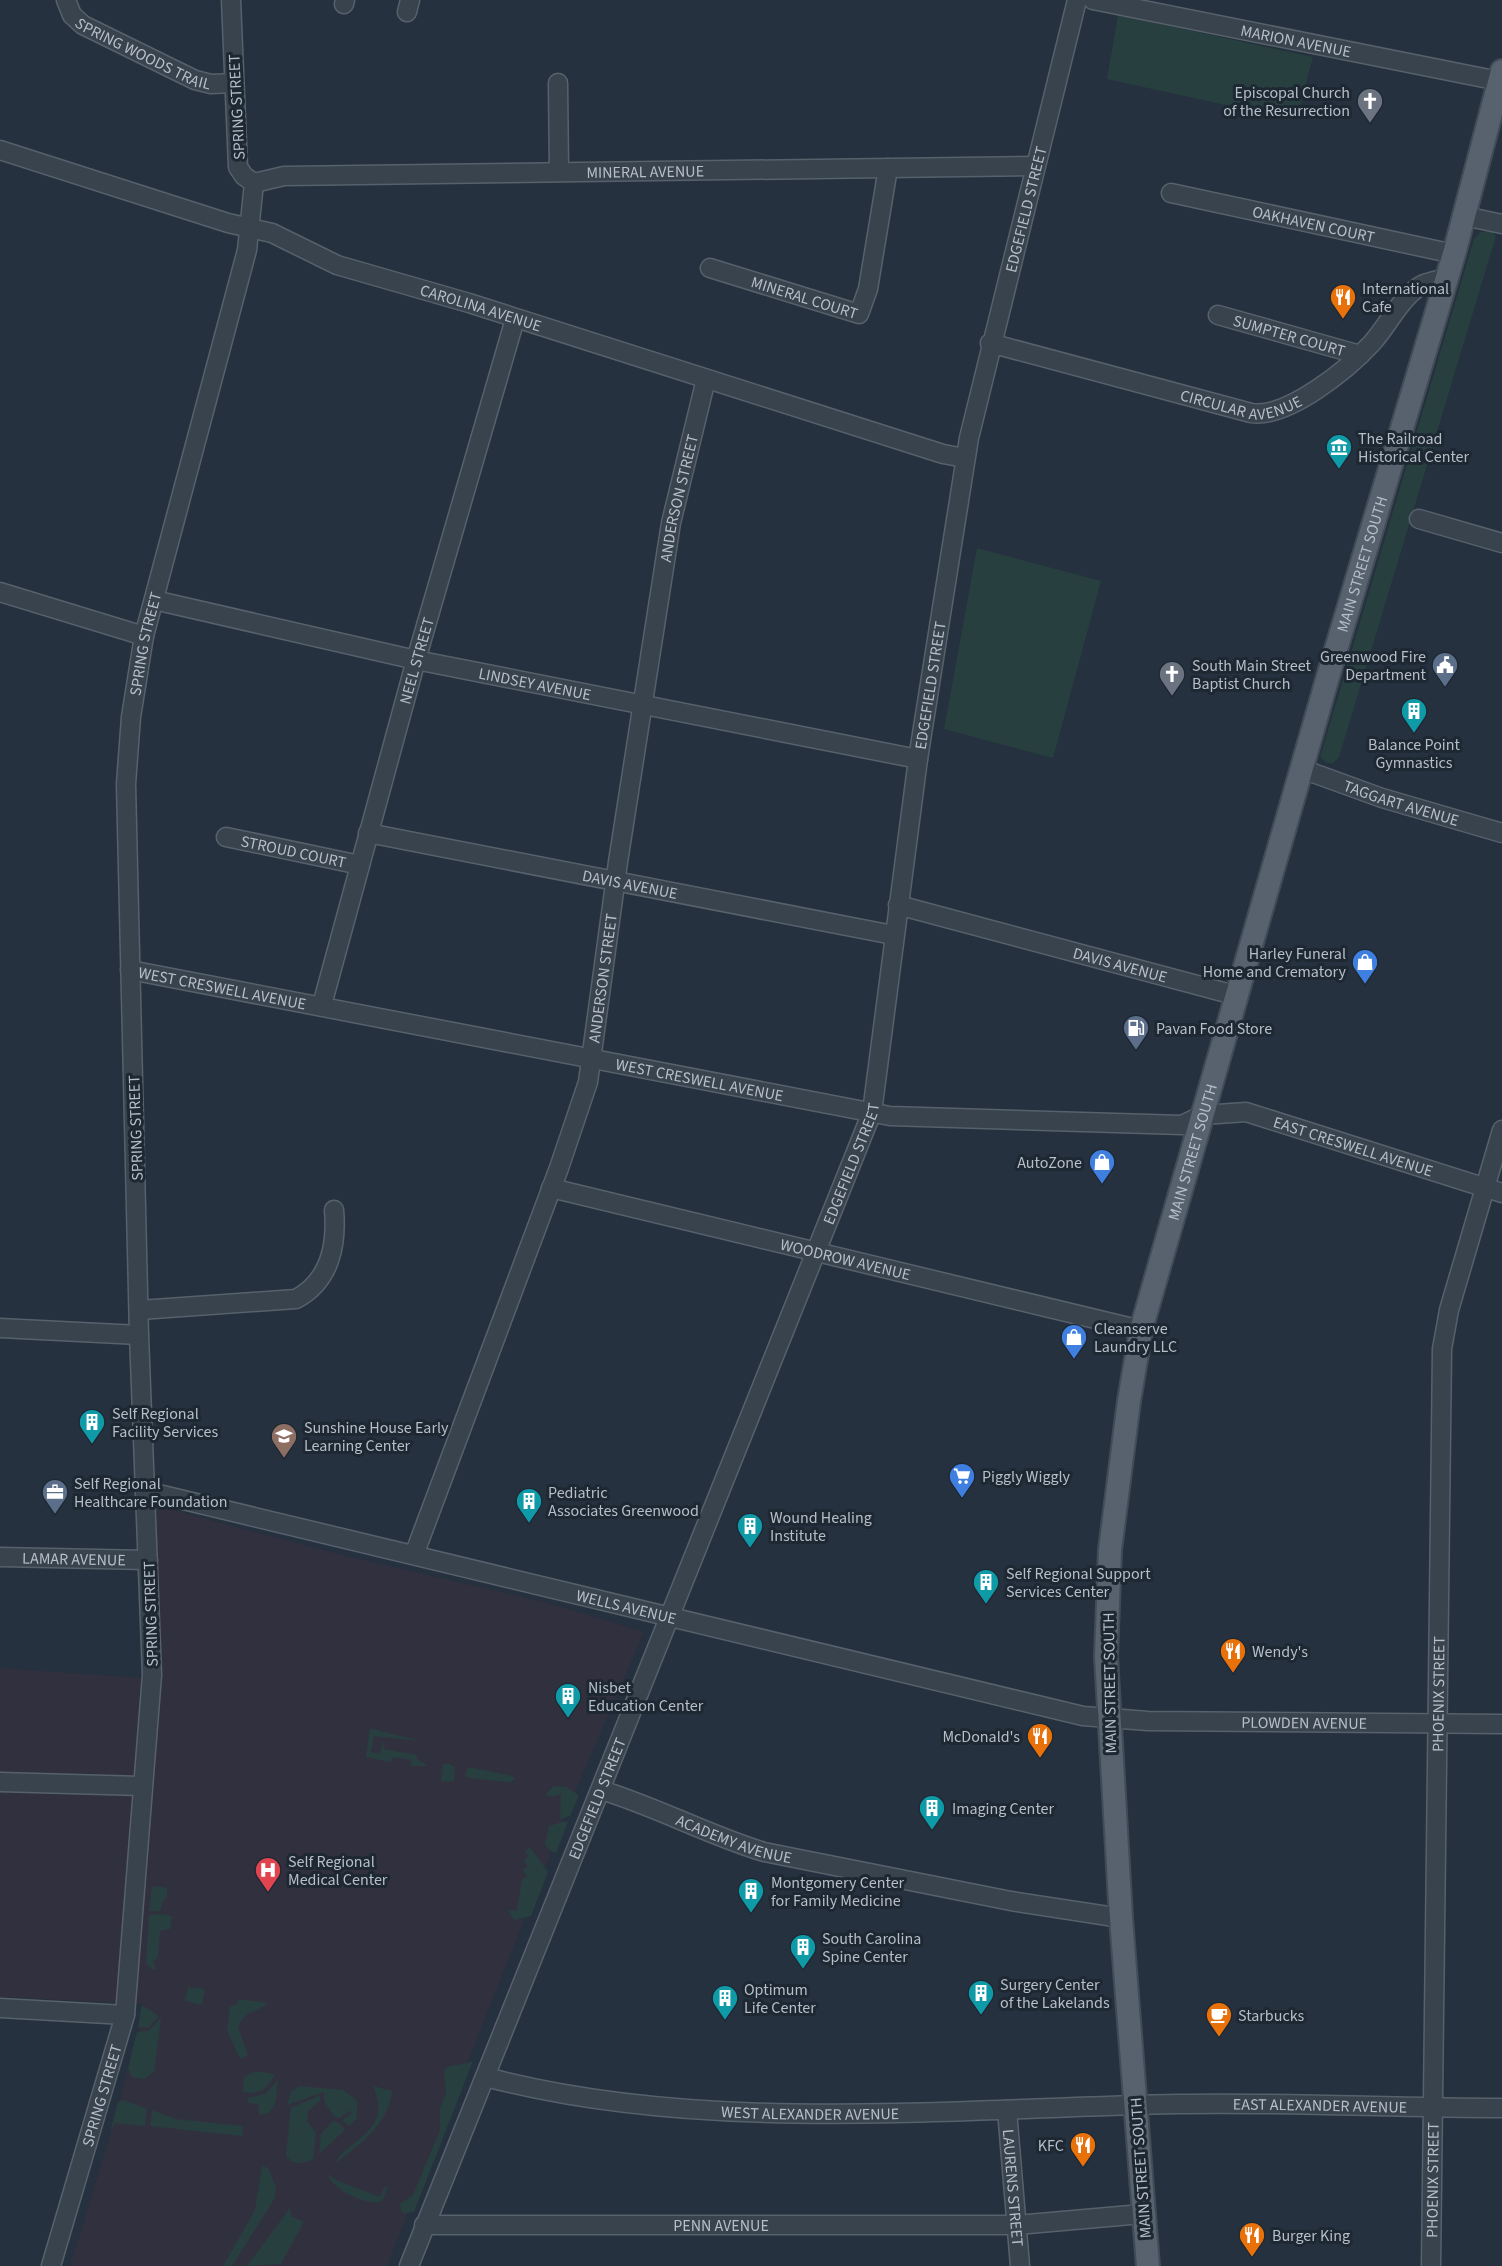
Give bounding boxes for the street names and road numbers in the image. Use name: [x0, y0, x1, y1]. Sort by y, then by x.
street label: SPRING WOODS TRAIL: [70, 13, 213, 96]
street label: MARION AVENUE: [1239, 20, 1353, 63]
street label: SPRING STREET: [223, 53, 251, 160]
street label: EDGEFIELD STREET: [1000, 144, 1053, 275]
street label: MINERAL AVENUE: [586, 160, 704, 184]
street label: OAKHAVEN COURT: [1250, 201, 1377, 249]
street label: MINERAL COURT: [748, 271, 861, 325]
street label: CAROLINA AVENUE: [417, 279, 544, 337]
street label: SUMPTER COURT: [1230, 310, 1348, 362]
street label: CIRCULAR AVENUE: [1178, 385, 1306, 426]
street label: ANDERSON STREET: [655, 432, 704, 564]
street label: MAIN STREET SOUTH: [1332, 493, 1393, 635]
street label: SPRING STREET: [125, 589, 167, 697]
street label: NEEL STREET: [394, 614, 440, 707]
street label: EDGEFIELD STREET: [910, 619, 952, 751]
street label: LINDSEY AVENUE: [477, 663, 593, 706]
street label: TAGGART AVENUE: [1340, 775, 1461, 832]
street label: STROUD COURT: [239, 830, 348, 874]
street label: DAVIS AVENUE: [580, 865, 679, 905]
street label: ANDERSON STREET: [583, 912, 623, 1044]
street label: DAVIS AVENUE: [1070, 942, 1169, 989]
street label: WEST CRESWELL AVENUE: [136, 962, 308, 1016]
street label: WEST CRESWELL AVENUE: [614, 1054, 785, 1107]
street label: SPRING STREET: [123, 1074, 149, 1181]
street label: MAIN STREET SOUTH: [1163, 1081, 1223, 1223]
street label: EDGEFIELD STREET: [818, 1101, 885, 1228]
street label: EAST CRESWELL AVENUE: [1270, 1111, 1436, 1183]
street label: WOODROW AVENUE: [778, 1234, 913, 1286]
street label: LAMAR AVENUE: [22, 1547, 126, 1572]
street label: SPRING STREET: [138, 1560, 164, 1667]
street label: WELLS AVENUE: [574, 1585, 678, 1630]
street label: MAIN STREET SOUTH: [1098, 1612, 1122, 1754]
street label: PHOENIX STREET: [1427, 1636, 1451, 1752]
street label: PLOWDEN AVENUE: [1241, 1712, 1367, 1735]
street label: EDGEFIELD STREET: [563, 1734, 632, 1863]
street label: ACADEMY AVENUE: [672, 1809, 794, 1869]
street label: SPRING STREET: [77, 2041, 128, 2149]
street label: EAST ALEXANDER AVENUE: [1233, 2094, 1407, 2119]
street label: MAIN STREET SOUTH: [1125, 2097, 1157, 2239]
street label: WEST ALEXANDER AVENUE: [720, 2101, 899, 2126]
street label: PHOENIX STREET: [1421, 2121, 1445, 2238]
street label: LAURENS STREET: [997, 2128, 1028, 2248]
street label: PENN AVENUE: [673, 2215, 769, 2237]

